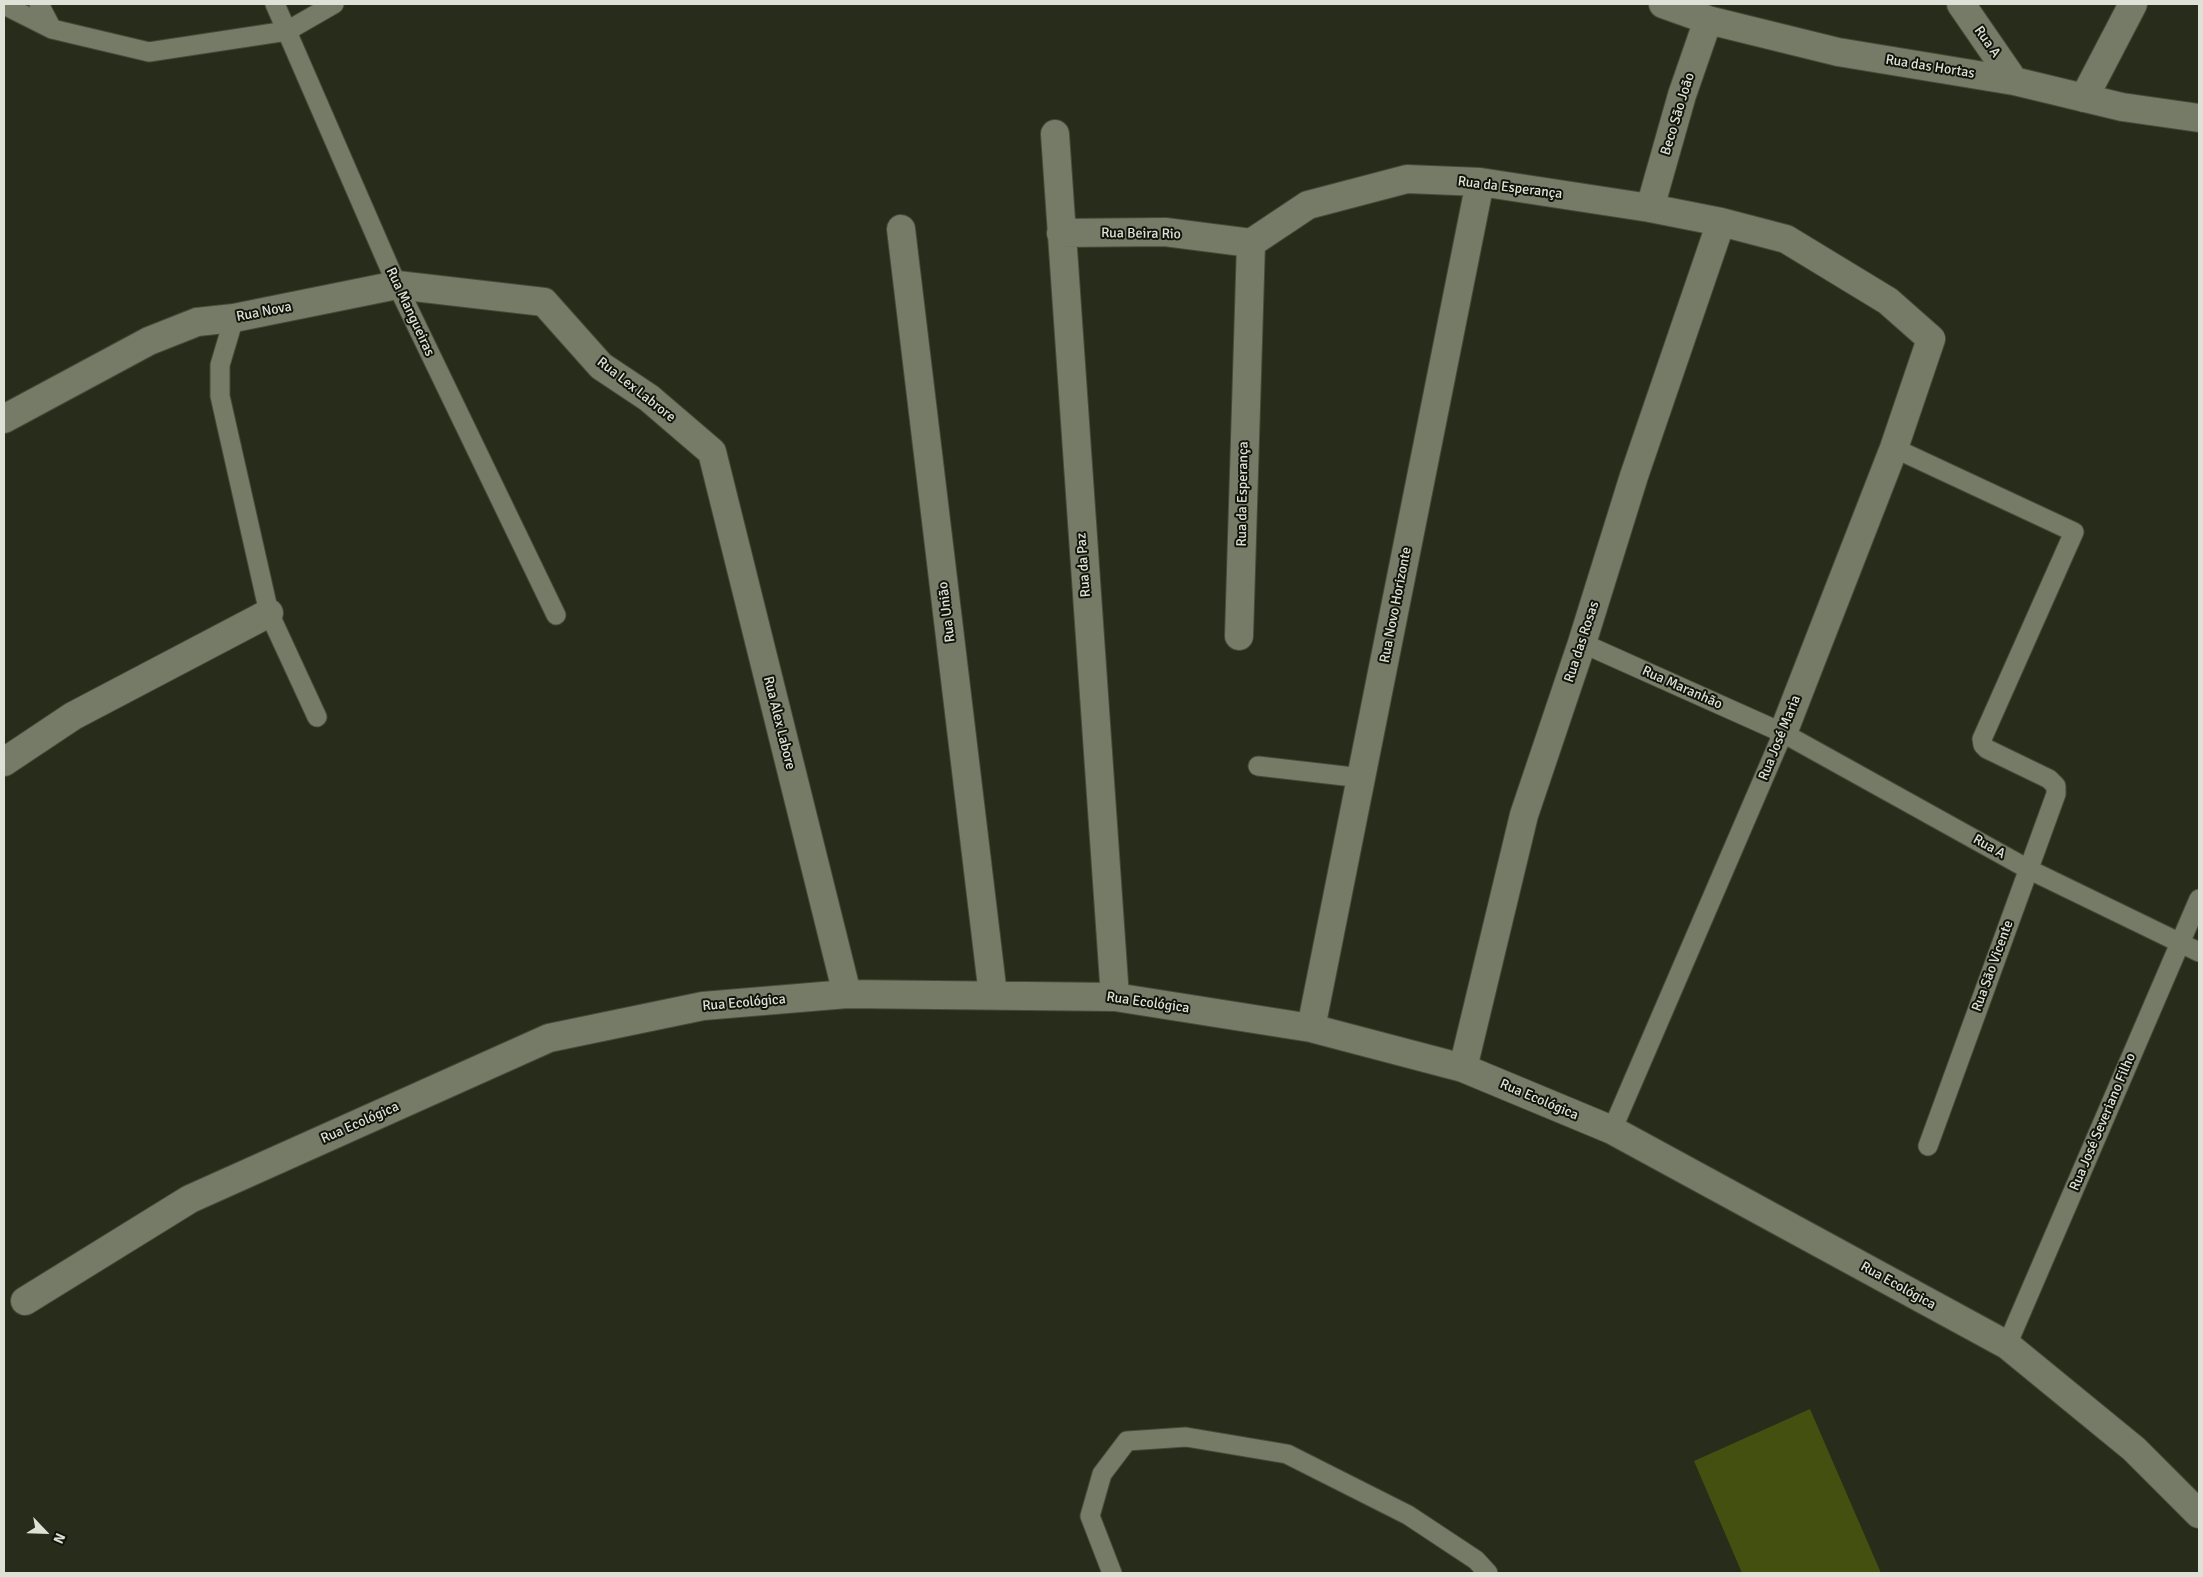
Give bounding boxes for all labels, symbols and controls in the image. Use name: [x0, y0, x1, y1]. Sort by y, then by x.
street label: Rua A: [1970, 23, 2004, 61]
street label: Rua das Hortas: [1884, 52, 1976, 82]
street label: Beco São João: [1657, 71, 1699, 157]
street label: Rua da Esperança: [1457, 173, 1563, 203]
street label: Rua Beira Rio: [1101, 225, 1181, 243]
street label: Rua Mangueiras: [382, 265, 438, 359]
street label: Rua Nova: [235, 298, 293, 326]
street label: Rua Lex Labrore: [593, 354, 679, 426]
street label: Rua da Esperança: [1234, 441, 1252, 547]
street label: Rua da Paz: [1073, 532, 1095, 598]
street label: Rua Novo Horizonte: [1377, 546, 1415, 664]
street label: Rua União: [935, 581, 959, 643]
street label: Rua das Rosas: [1561, 599, 1603, 685]
street label: Rua Maranhão: [1639, 663, 1725, 713]
street label: Rua Alex Labore: [759, 675, 799, 771]
street label: Rua José Maria: [1755, 693, 1805, 783]
street label: Rua A: [1970, 831, 2008, 863]
street label: Rua São Vicente: [1969, 918, 2017, 1014]
street label: Rua Ecológica: [1105, 989, 1191, 1017]
street label: Rua Ecológica: [702, 991, 786, 1015]
street label: Rua José Severiano Filho: [2066, 1051, 2140, 1193]
street label: Rua Ecológica: [1497, 1076, 1581, 1124]
street label: Rua Ecológica: [318, 1098, 402, 1148]
street label: Rua Ecológica: [1857, 1258, 1939, 1314]
north arrow: [20, 1507, 70, 1557]
text: N: [49, 1530, 69, 1546]

